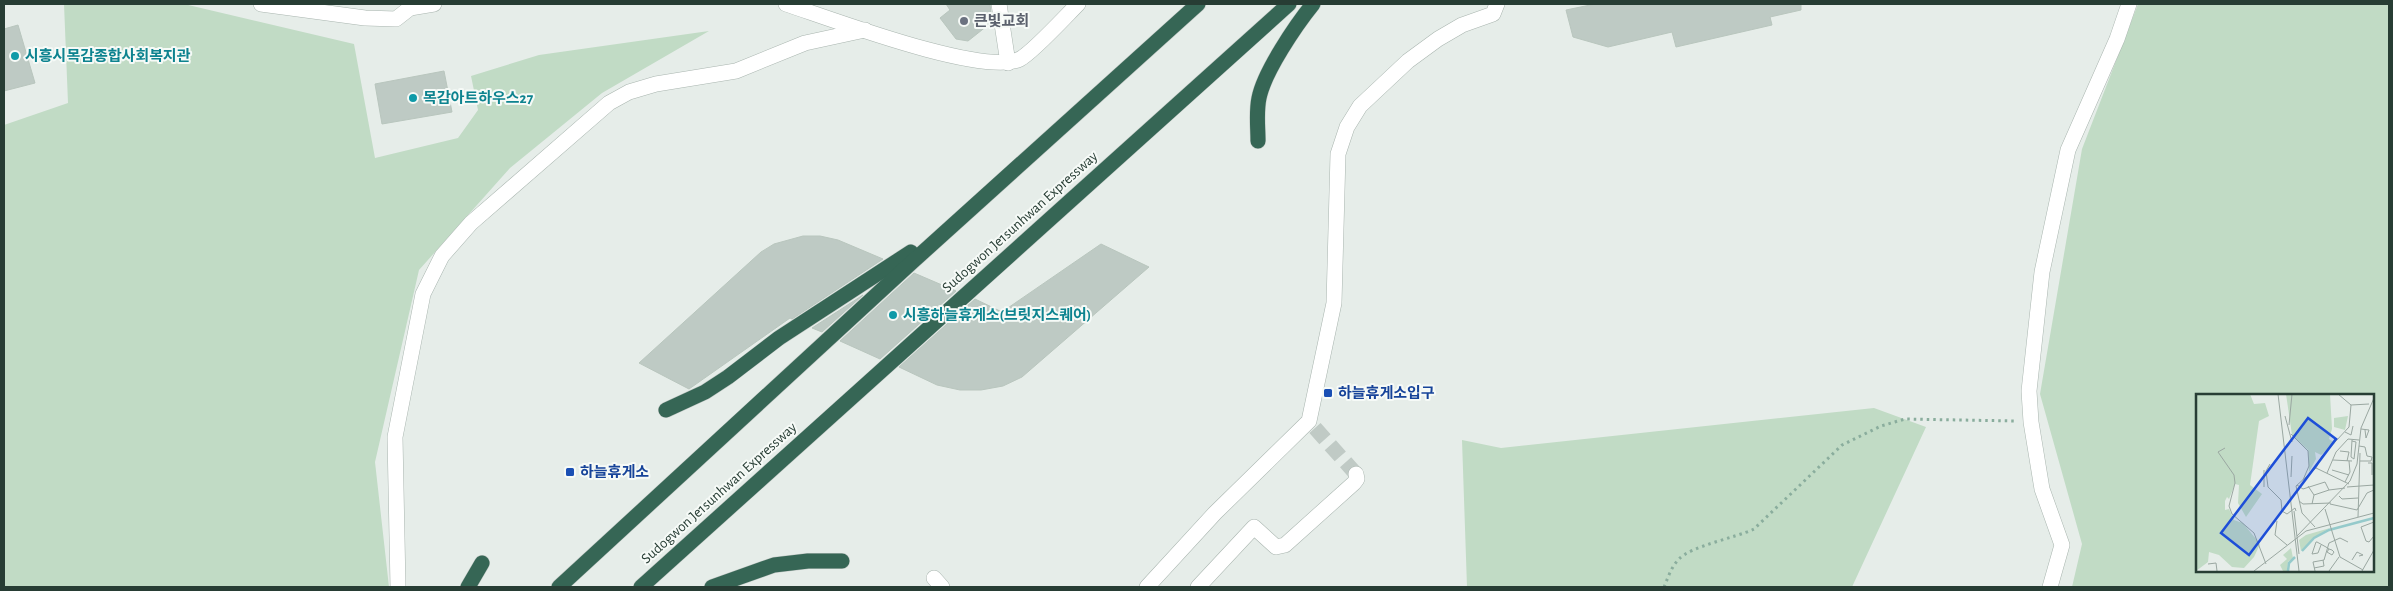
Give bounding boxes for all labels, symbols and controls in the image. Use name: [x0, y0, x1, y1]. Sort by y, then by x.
place label: 큰빛교회: [974, 13, 1029, 29]
marker: 큰빛교회: [958, 15, 970, 27]
place label: 시흥시목감종합사회복지관: [25, 47, 191, 64]
marker: 시흥시목감종합사회복지관: [9, 50, 21, 62]
place label: 목감아트하우스27: [423, 90, 534, 106]
marker: 목감아트하우스27: [407, 92, 419, 104]
street label: Sudogwon Je1sunhwan Expressway: [939, 148, 1101, 296]
place label: 시흥하늘휴게소(브릿지스퀘어): [903, 307, 1091, 323]
marker: 시흥하늘휴게소(브릿지스퀘어): [887, 309, 899, 321]
place label: 하늘휴게소입구: [1338, 385, 1435, 401]
marker: 하늘휴게소입구: [1322, 387, 1334, 399]
inset map: [2196, 394, 2373, 571]
street label: Sudogwon Je1sunhwan Expressway: [638, 419, 800, 567]
place label: 하늘휴게소: [580, 464, 649, 480]
marker: 하늘휴게소: [564, 466, 576, 478]

